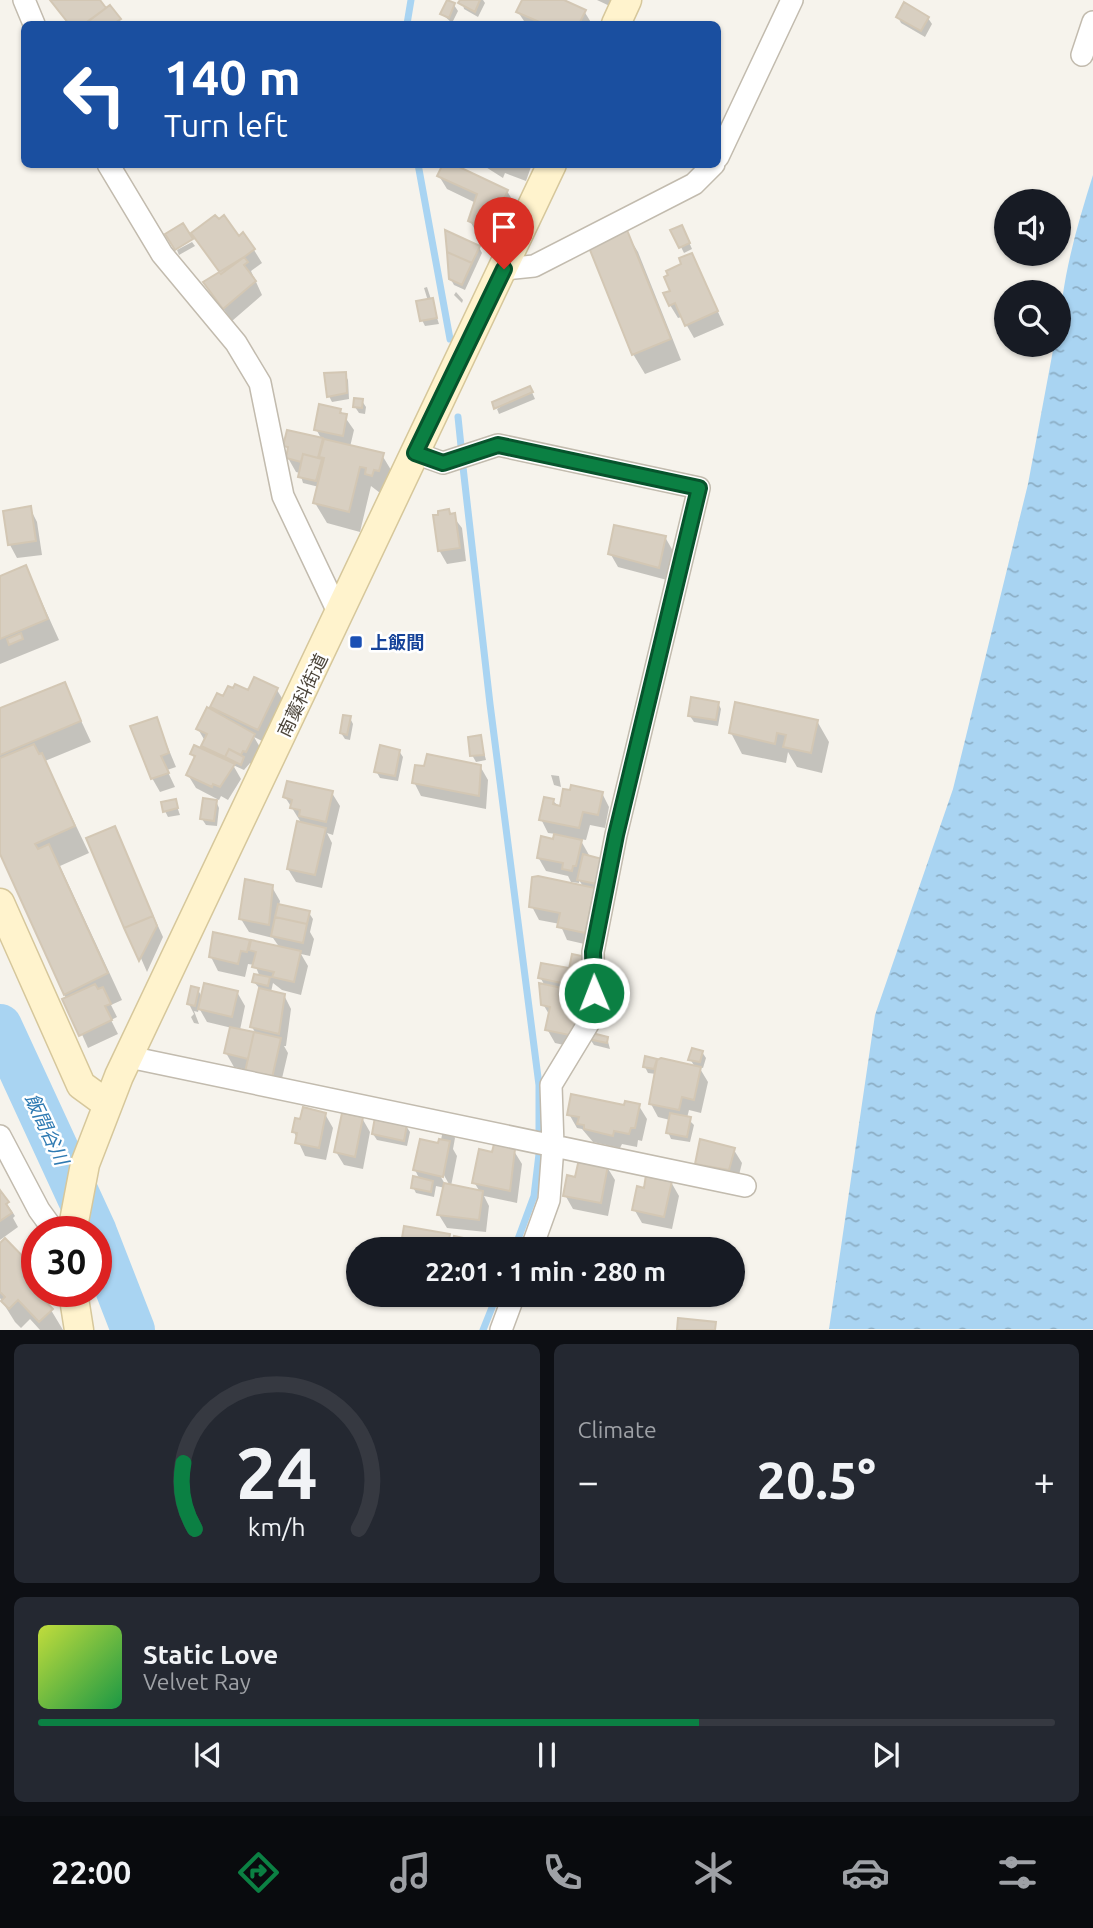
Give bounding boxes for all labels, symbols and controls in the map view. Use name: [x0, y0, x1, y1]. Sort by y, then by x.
icon: left: [49, 49, 140, 140]
text: 140 m: [164, 49, 301, 104]
text: Turn left: [164, 107, 288, 143]
map controls: [994, 189, 1071, 357]
button: sound: [994, 189, 1071, 266]
pin: [474, 197, 534, 269]
icon: arrive: [485, 208, 523, 246]
button: search: [994, 280, 1071, 357]
place label: 上飯間: [370, 632, 424, 652]
marker: 上飯間: [348, 634, 364, 650]
street label: 南藁科街道: [273, 650, 331, 740]
position arrow: [557, 956, 631, 1030]
water label: 飯間谷川: [21, 1090, 74, 1170]
speed limit sign: 30: [21, 1216, 112, 1307]
text: 22:01 · 1 min · 280 m: [425, 1257, 666, 1286]
text: Climate: [578, 1417, 657, 1442]
text: 24: [236, 1432, 318, 1514]
text: 20.5°: [757, 1451, 876, 1509]
text: −: [578, 1460, 599, 1502]
text: +: [1034, 1460, 1055, 1502]
text: km/h: [248, 1513, 306, 1541]
text: Static Love: [143, 1640, 278, 1669]
text: Velvet Ray: [143, 1669, 251, 1694]
icon: previous: [189, 1736, 227, 1774]
icon: pause: [528, 1736, 566, 1774]
icon: next: [867, 1736, 905, 1774]
icon: directions: [234, 1848, 283, 1897]
icon: music: [386, 1848, 435, 1897]
icon: phone: [538, 1848, 587, 1897]
icon: climate: [689, 1848, 738, 1897]
icon: car: [841, 1848, 890, 1897]
icon: filters: [993, 1848, 1042, 1897]
text: 22:00: [51, 1854, 131, 1890]

